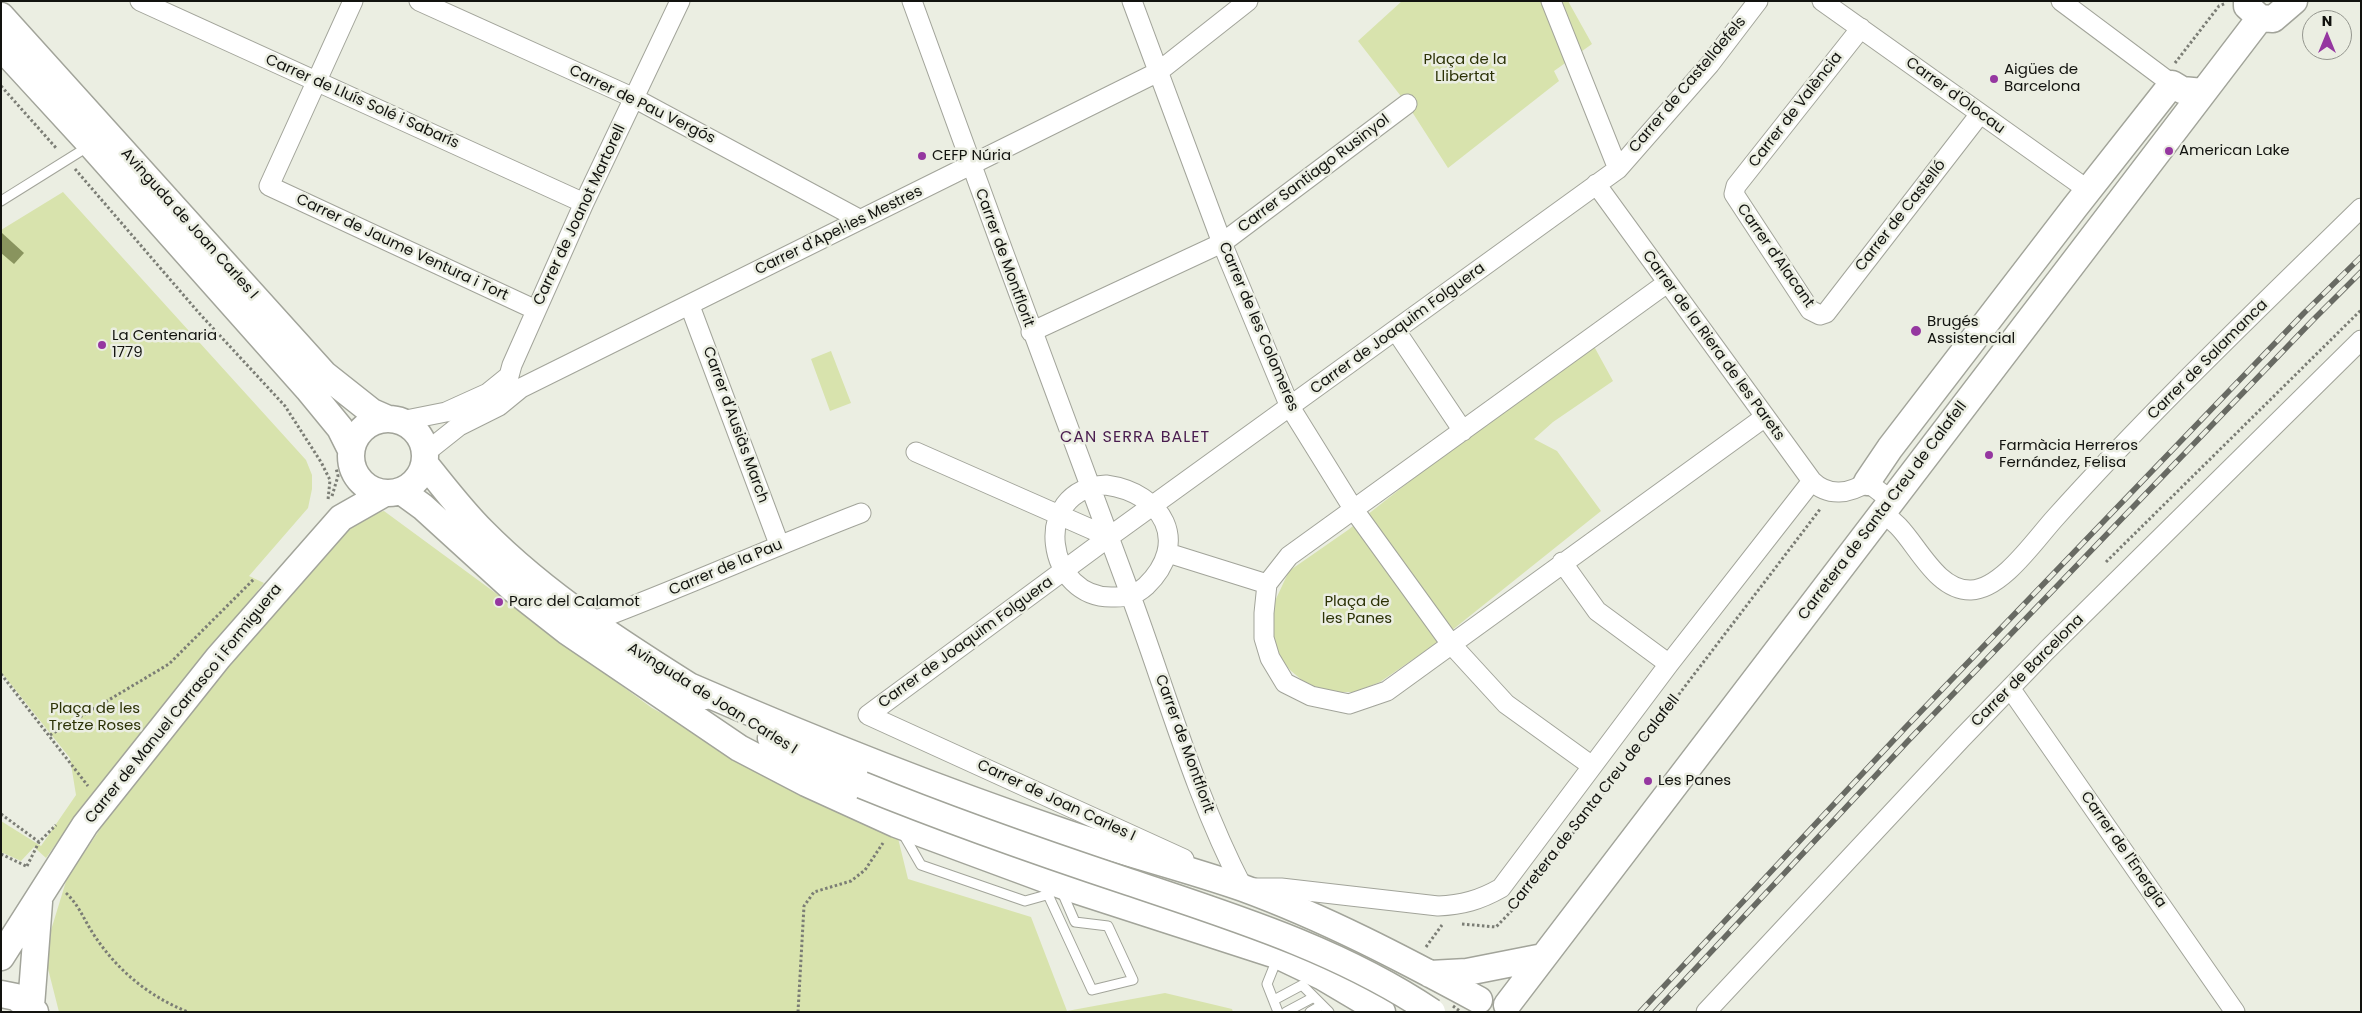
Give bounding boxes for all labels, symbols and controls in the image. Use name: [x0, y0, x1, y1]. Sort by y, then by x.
north arrow: [2302, 10, 2352, 60]
text: N: [2322, 11, 2332, 31]
street label: Carrer de Castelldefels: [1626, 13, 1750, 157]
street label: Carrer de València: [1745, 49, 1847, 171]
street label: Carrer de Lluís Solé i Sabarís: [262, 51, 462, 153]
park label: Plaça de la Llibertat: [1423, 51, 1507, 86]
street label: Carrer d'Olocau: [1902, 54, 2008, 138]
place label: Aigües de Barcelona: [2004, 61, 2080, 96]
street label: Carrer de Pau Vergós: [566, 62, 718, 148]
marker: Aigües de Barcelona: [1988, 73, 2000, 85]
street label: Carrer Santiago Rusinyol: [1235, 111, 1393, 237]
street label: Carrer de Joanot Martorell: [530, 122, 630, 308]
place label: American Lake: [2179, 142, 2290, 160]
street label: Avinguda de Joan Carles I: [117, 145, 261, 303]
marker: American Lake: [2163, 145, 2175, 157]
place label: CEFP Núria: [932, 147, 1011, 165]
marker: CEFP Núria: [916, 150, 928, 162]
street label: Carrer de Castelló: [1852, 157, 1950, 275]
street label: Carrer d'Apel·les Mestres: [752, 183, 926, 279]
street label: Carrer de Montflorit: [971, 186, 1037, 330]
street label: Carrer de Jaume Ventura i Tort: [293, 191, 511, 305]
street label: Carrer d'Alacant: [1732, 201, 1818, 311]
street label: Carrer de les Colomeres: [1214, 240, 1302, 414]
street label: Carrer de la Riera de les Parets: [1638, 248, 1788, 444]
street label: Carrer de Joaquim Folguera: [1307, 260, 1489, 398]
street label: Carrer de Salamanca: [2144, 296, 2272, 424]
place label: Brugés Assistencial: [1927, 313, 2015, 348]
marker: Brugés Assistencial: [1909, 324, 1923, 338]
place label: La Centenaria 1779: [112, 327, 217, 362]
marker: La Centenaria 1779: [96, 339, 108, 351]
street label: Carrer d'Ausiàs March: [698, 344, 772, 506]
street label: Carretera de Santa Creu de Calafell: [1795, 398, 1971, 624]
district label: CAN SERRA BALET: [1058, 428, 1212, 448]
place label: Farmàcia Herreros Fernández, Felisa: [1999, 437, 2138, 472]
marker: Farmàcia Herreros Fernández, Felisa: [1983, 449, 1995, 461]
street label: Carrer de la Pau: [667, 536, 785, 600]
street label: Carrer de Joaquim Folguera: [875, 574, 1057, 712]
street label: Carrer de Manuel Carrasco i Formiguera: [82, 581, 286, 827]
place label: Parc del Calamot: [509, 593, 640, 611]
park label: Plaça de les Panes: [1322, 593, 1392, 628]
marker: Parc del Calamot: [493, 596, 505, 608]
street label: Carrer de Barcelona: [1968, 611, 2088, 731]
street label: Avinguda de Joan Carles I: [624, 639, 800, 759]
street label: Carrer de Montflorit: [1151, 672, 1217, 816]
street label: Carretera de Santa Creu de Calafell: [1504, 691, 1684, 915]
park label: Plaça de les Tretze Roses: [49, 700, 141, 735]
street label: Carrer de Joan Carles I: [974, 756, 1138, 846]
place label: Les Panes: [1658, 772, 1731, 790]
marker: Les Panes: [1642, 775, 1654, 787]
street label: Carrer de l'Energia: [2076, 789, 2170, 911]

